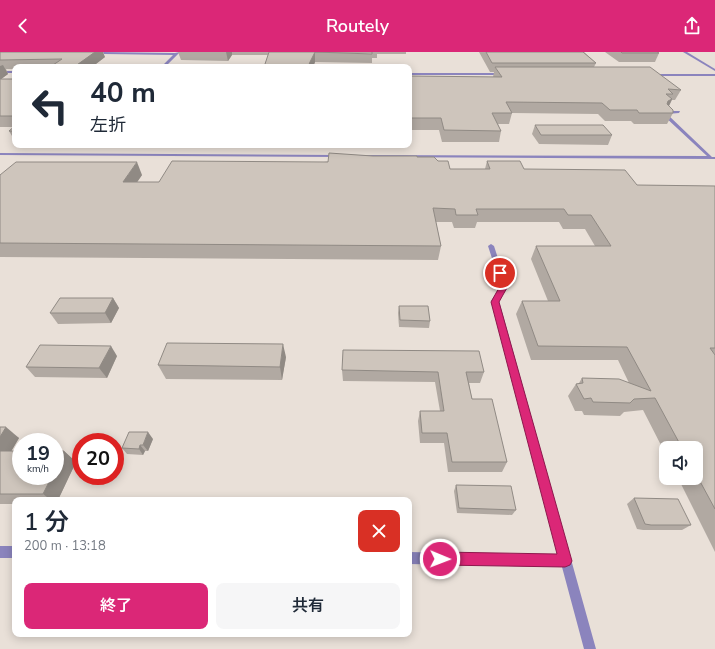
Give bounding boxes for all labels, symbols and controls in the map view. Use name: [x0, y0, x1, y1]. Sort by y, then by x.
text: Routely: [326, 14, 389, 38]
icon: back: [12, 15, 34, 37]
icon: share: [681, 15, 703, 37]
text: 40 m: [90, 74, 156, 112]
icon: left: [24, 80, 76, 132]
text: 左折: [90, 113, 126, 137]
pin: [483, 256, 517, 290]
icon: arrive: [489, 262, 511, 284]
speed limit sign: 20: [72, 433, 124, 485]
text: 19: [26, 440, 50, 467]
map controls: [659, 441, 703, 485]
button: sound: [659, 441, 703, 485]
text: km/h: [27, 462, 49, 476]
text: 1 分: [24, 506, 69, 538]
button: close: [358, 510, 400, 552]
text: 200 m · 13:18: [24, 537, 106, 555]
position arrow: [419, 538, 461, 580]
button: 終了: [24, 583, 208, 629]
button: 共有: [216, 583, 400, 629]

